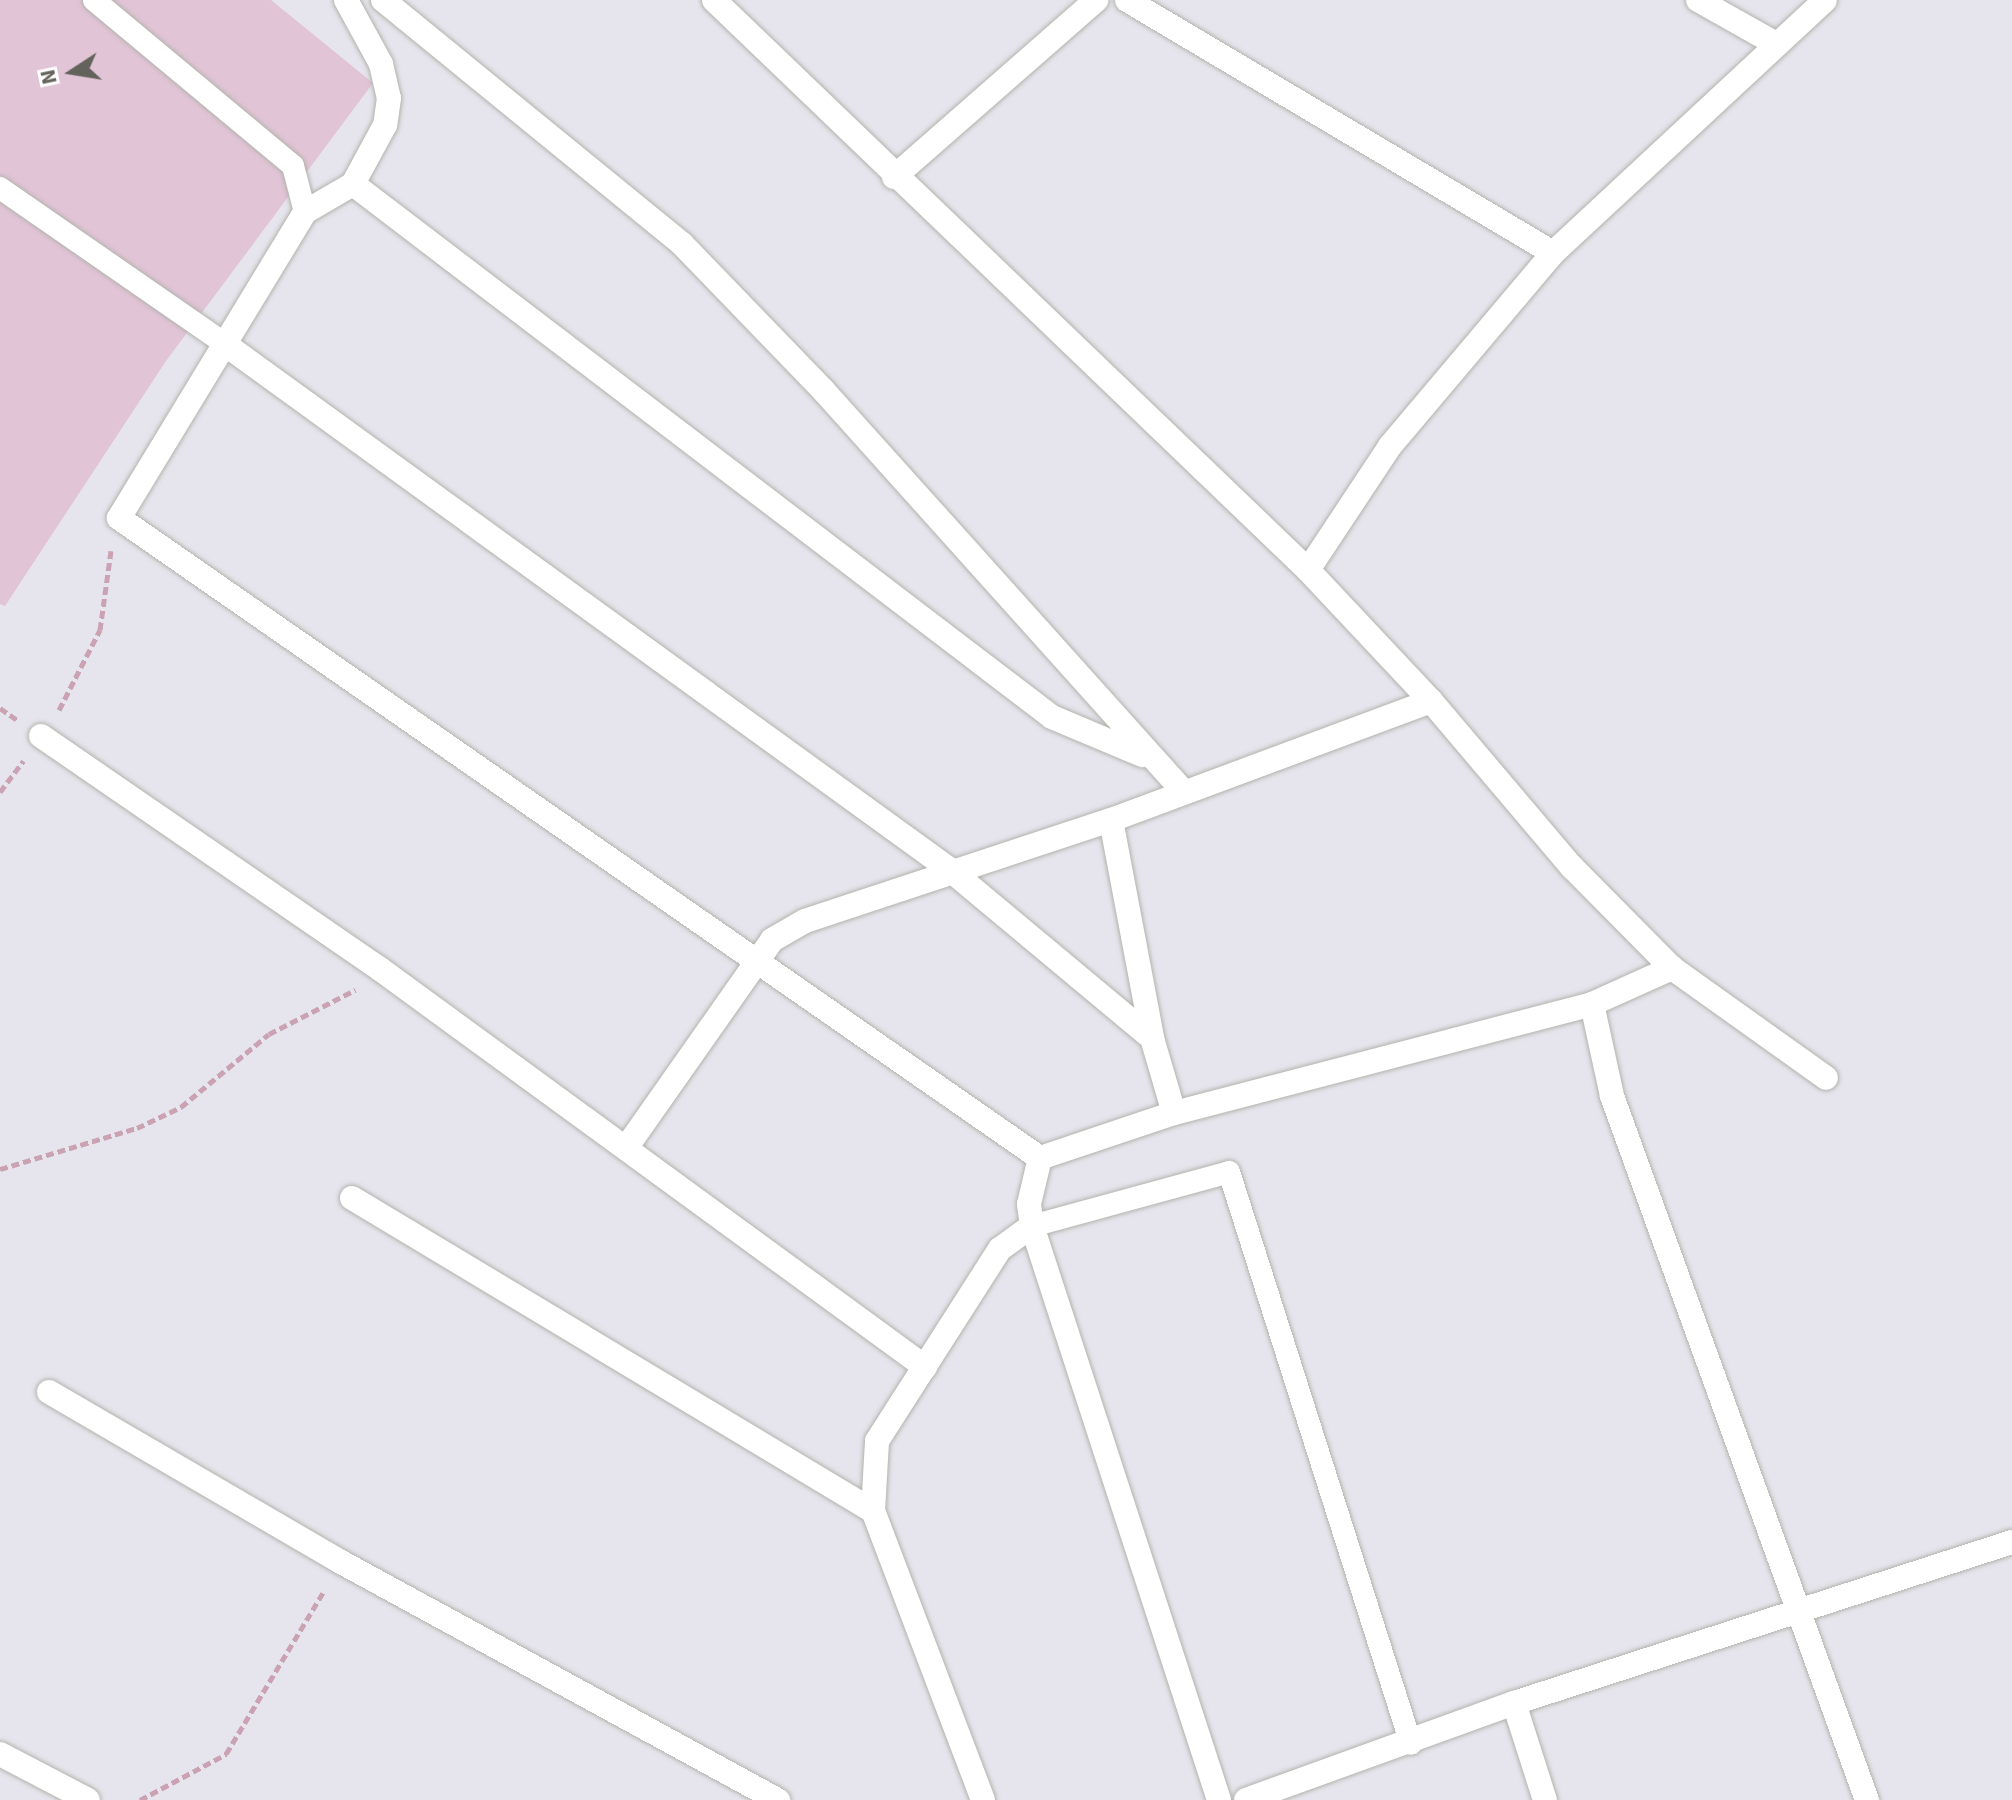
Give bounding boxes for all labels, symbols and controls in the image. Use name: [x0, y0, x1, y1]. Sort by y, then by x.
north arrow: [32, 32, 112, 112]
text: N: [31, 67, 66, 87]

